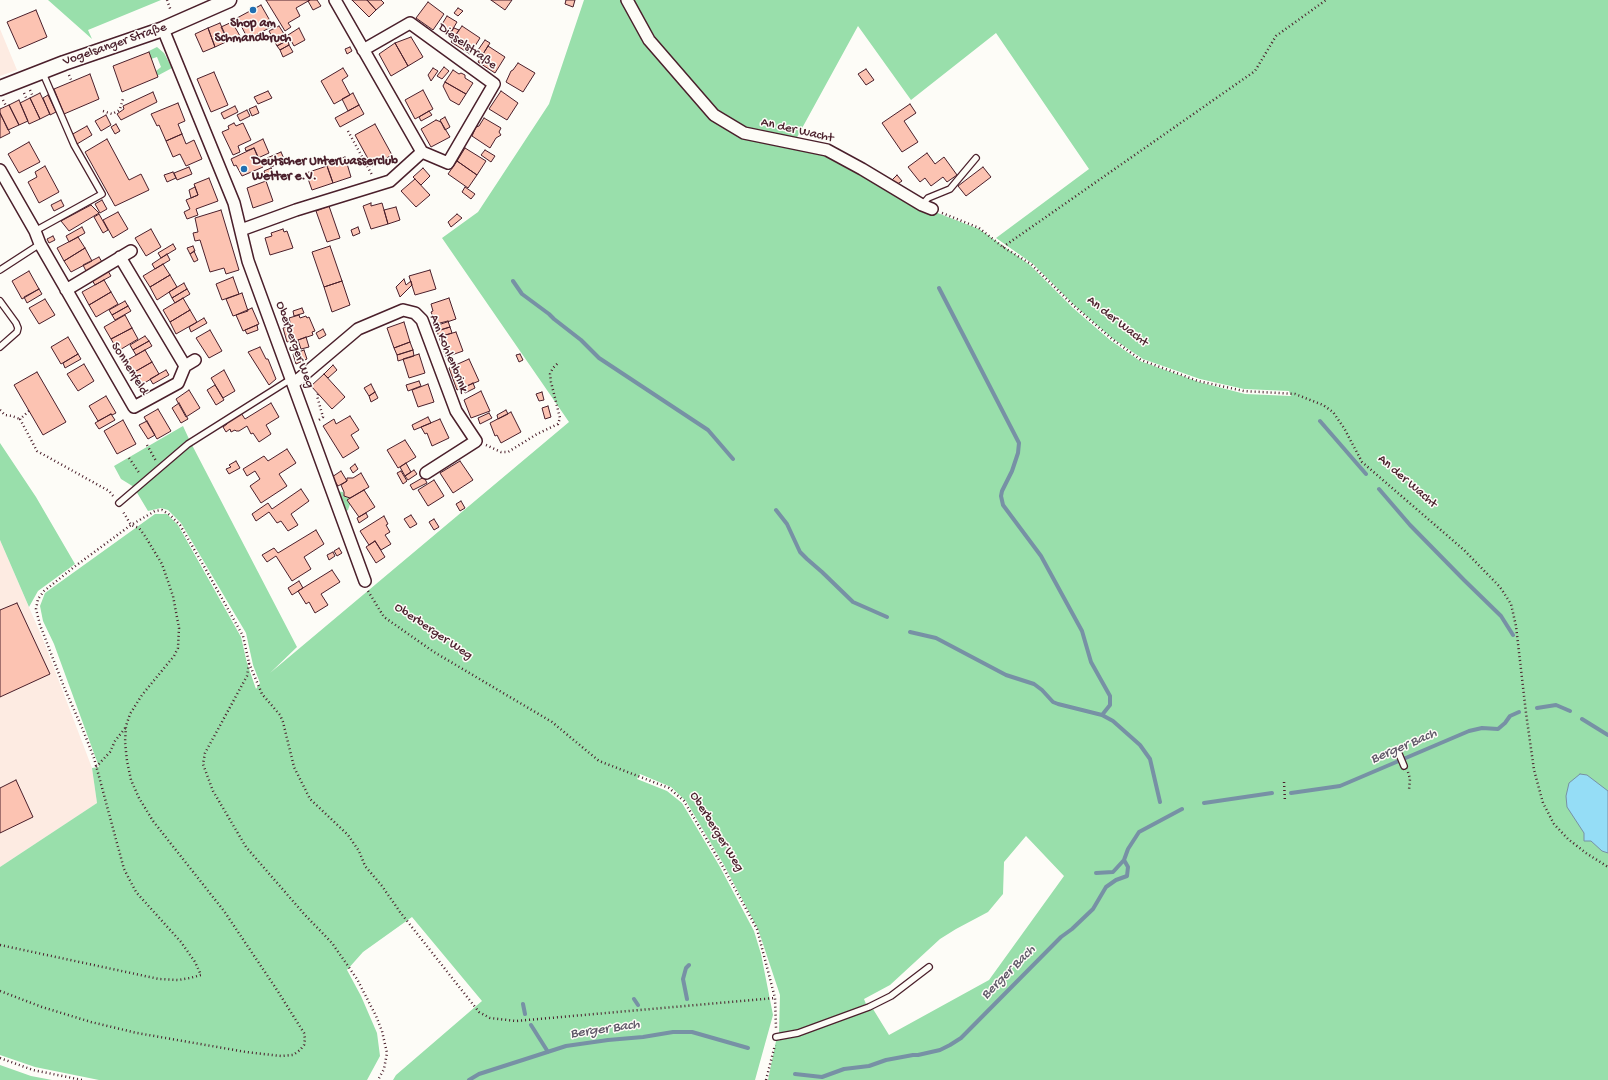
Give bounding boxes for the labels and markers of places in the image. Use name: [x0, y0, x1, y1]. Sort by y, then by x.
marker: Shop am Schmandbruch: [248, 5, 258, 15]
place label: Shop am Schmandbruch: [215, 16, 291, 47]
place label: Deutscher Unterwasserclub Wetter e.V.: [252, 154, 398, 185]
marker: Deutscher Unterwasserclub Wetter e.V.: [239, 164, 249, 174]

